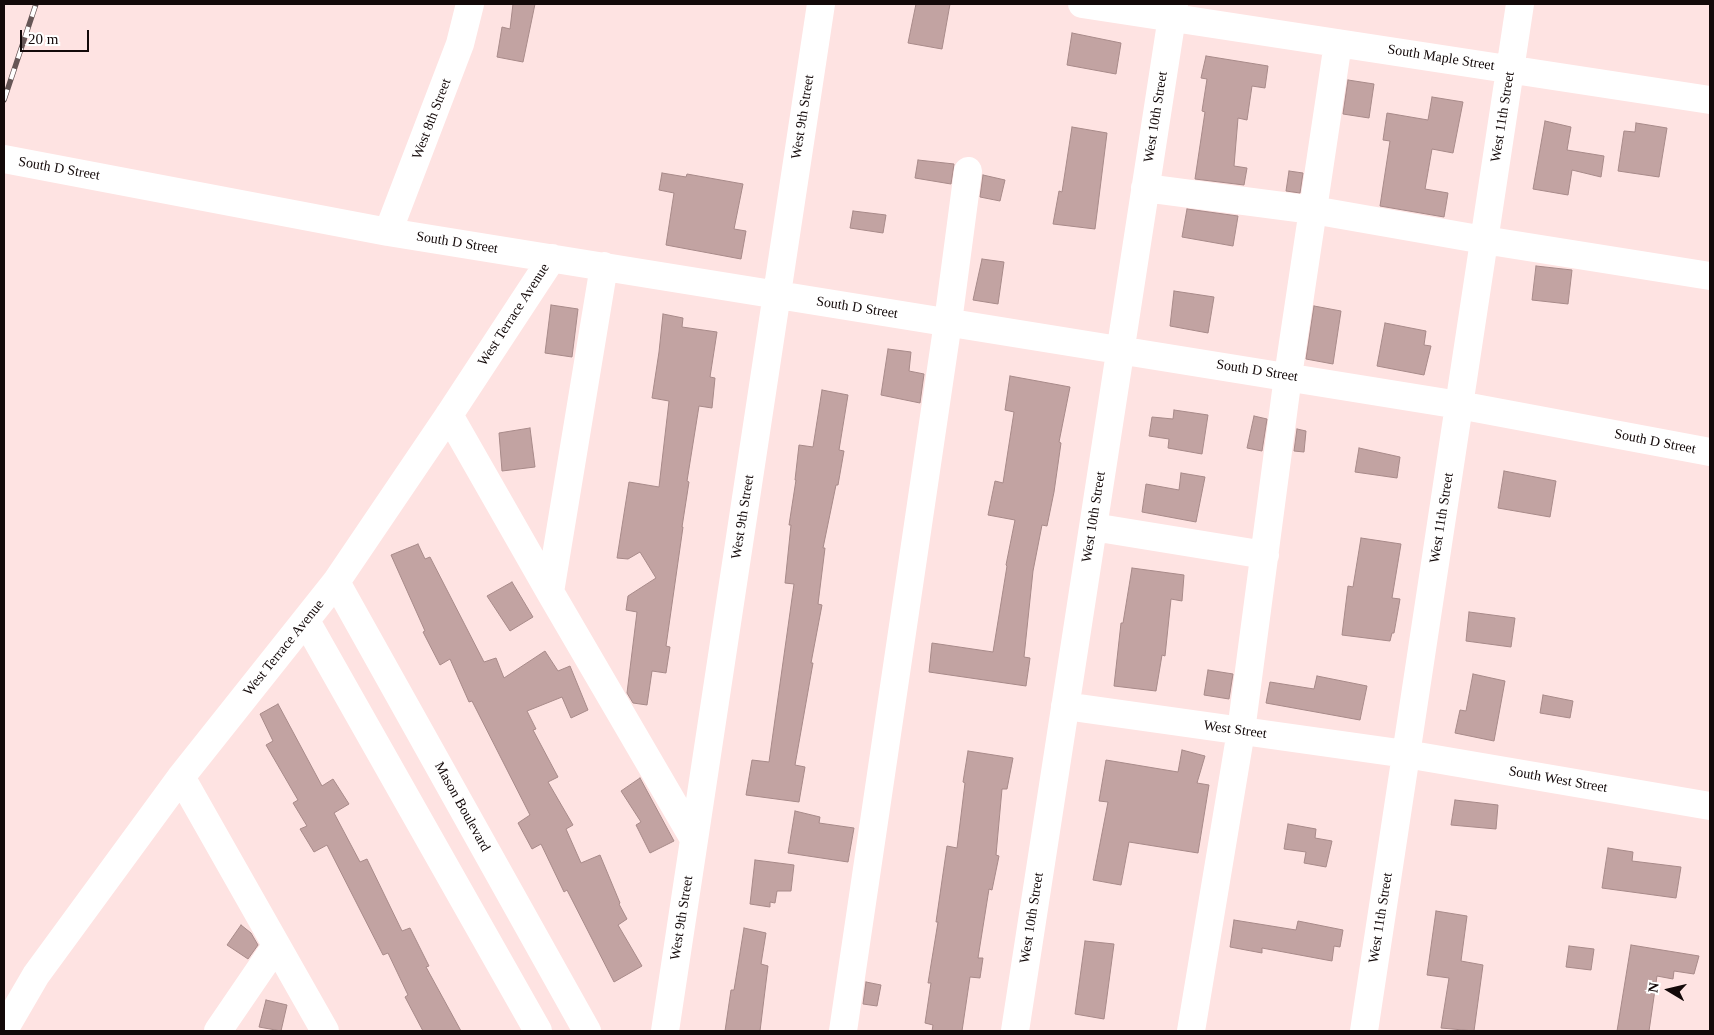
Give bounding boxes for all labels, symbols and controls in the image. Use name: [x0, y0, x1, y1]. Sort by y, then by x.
scale bar: [22, 20, 91, 52]
text: 20 m: [28, 31, 58, 47]
street label: South Maple Street: [1386, 41, 1496, 75]
street label: West 10th Street: [1140, 70, 1172, 164]
street label: West 11th Street: [1488, 70, 1518, 164]
street label: West 9th Street: [788, 74, 818, 160]
street label: West 8th Street: [409, 76, 455, 162]
street label: South D Street: [17, 154, 101, 184]
street label: South D Street: [415, 228, 499, 258]
street label: West Terrace Avenue: [475, 261, 553, 369]
street label: South D Street: [815, 293, 899, 323]
street label: South D Street: [1215, 356, 1299, 386]
street label: South D Street: [1613, 426, 1697, 458]
street label: West 10th Street: [1078, 470, 1110, 564]
street label: West 11th Street: [1427, 471, 1457, 565]
street label: West 9th Street: [728, 474, 758, 560]
street label: West Terrace Avenue: [240, 597, 328, 699]
street label: West Street: [1202, 717, 1268, 743]
street label: Mason Boulevard: [430, 759, 494, 855]
street label: South West Street: [1507, 763, 1609, 797]
street label: West 10th Street: [1016, 871, 1048, 965]
street label: West 11th Street: [1366, 871, 1396, 965]
street label: West 9th Street: [667, 875, 697, 961]
north arrow: [1644, 965, 1694, 1015]
text: N: [1645, 981, 1662, 994]

